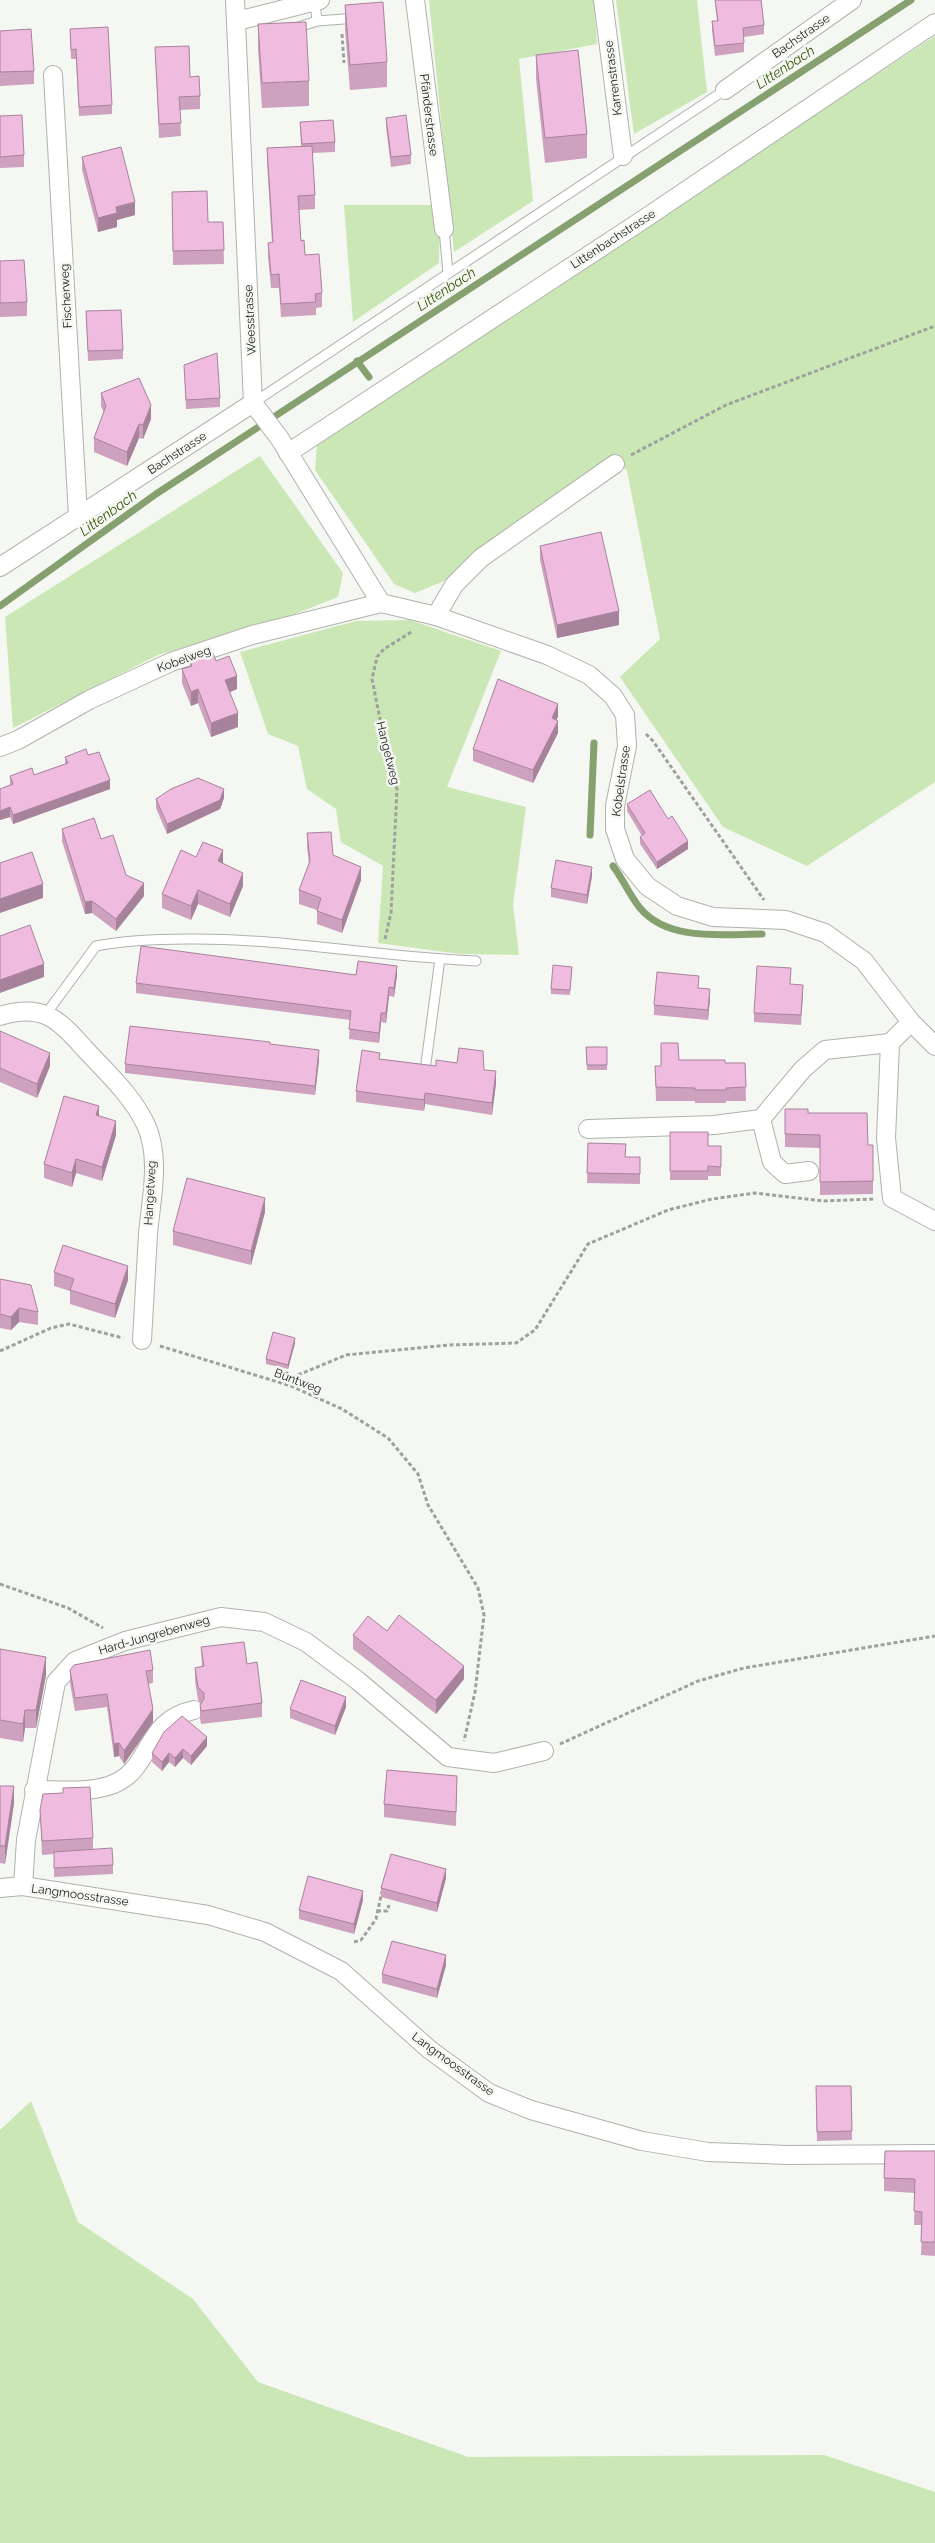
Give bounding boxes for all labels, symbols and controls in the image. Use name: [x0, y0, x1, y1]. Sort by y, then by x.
street label: Bachstrasse: [769, 11, 833, 61]
street label: Karrenstrasse: [601, 40, 625, 116]
water label: Littenbach: [753, 42, 818, 92]
street label: Pfänderstrasse: [417, 73, 441, 157]
street label: Littenbachstrasse: [568, 206, 658, 272]
street label: Fischerweg: [57, 264, 75, 328]
water label: Littenbach: [414, 264, 479, 314]
street label: Weesstrasse: [241, 284, 259, 356]
street label: Bachstrasse: [145, 429, 209, 477]
water label: Littenbach: [76, 487, 140, 539]
street label: Kobelweg: [155, 643, 213, 675]
street label: Hangetweg: [373, 720, 403, 786]
street label: Kobelstrasse: [609, 745, 633, 817]
street label: Hangetweg: [141, 1160, 159, 1226]
street label: Büntweg: [272, 1365, 324, 1397]
street label: Hard-Jungrebenweg: [97, 1612, 211, 1658]
street label: Langmoosstrasse: [30, 1881, 130, 1909]
street label: Langmoosstrasse: [409, 2029, 497, 2099]

